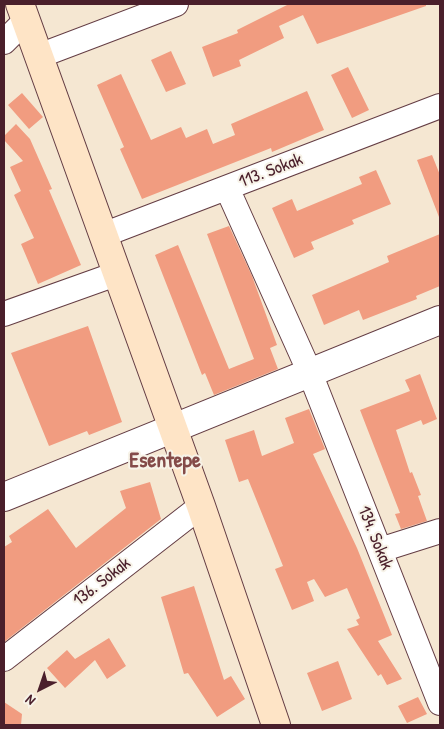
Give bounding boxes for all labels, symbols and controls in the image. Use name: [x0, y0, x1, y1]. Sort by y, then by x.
street label: 113. Sokak: [236, 149, 306, 193]
district label: Esentepe: [129, 448, 201, 474]
street label: 134. Sokak: [352, 503, 398, 573]
street label: 136. Sokak: [69, 553, 135, 611]
north arrow: [15, 664, 65, 714]
text: N: [21, 691, 39, 710]

